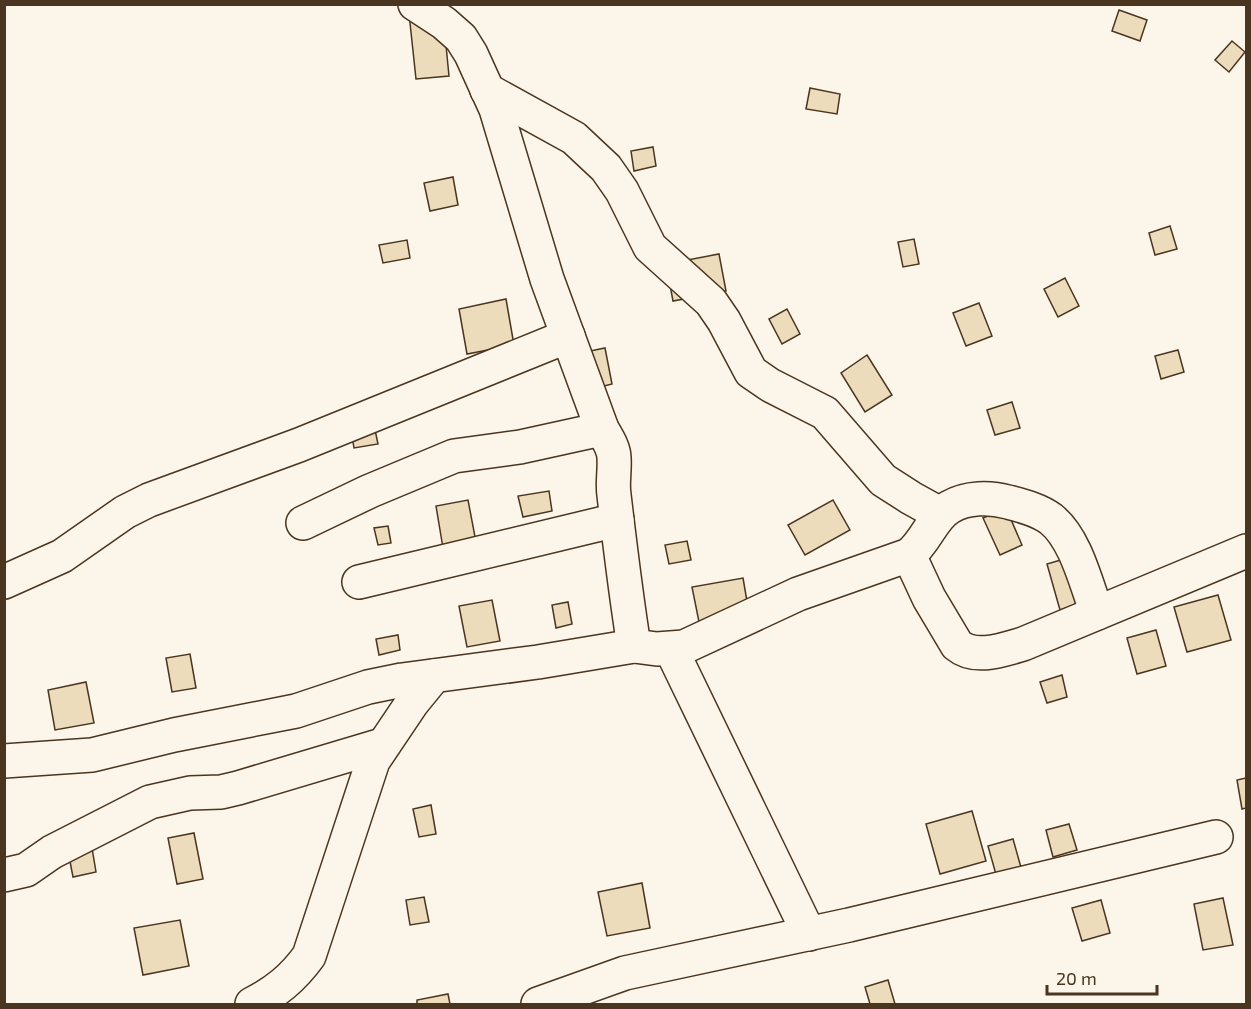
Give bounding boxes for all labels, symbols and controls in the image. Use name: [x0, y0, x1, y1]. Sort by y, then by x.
scale bar: [1047, 958, 1156, 996]
text: 20 m: [1056, 967, 1097, 989]

